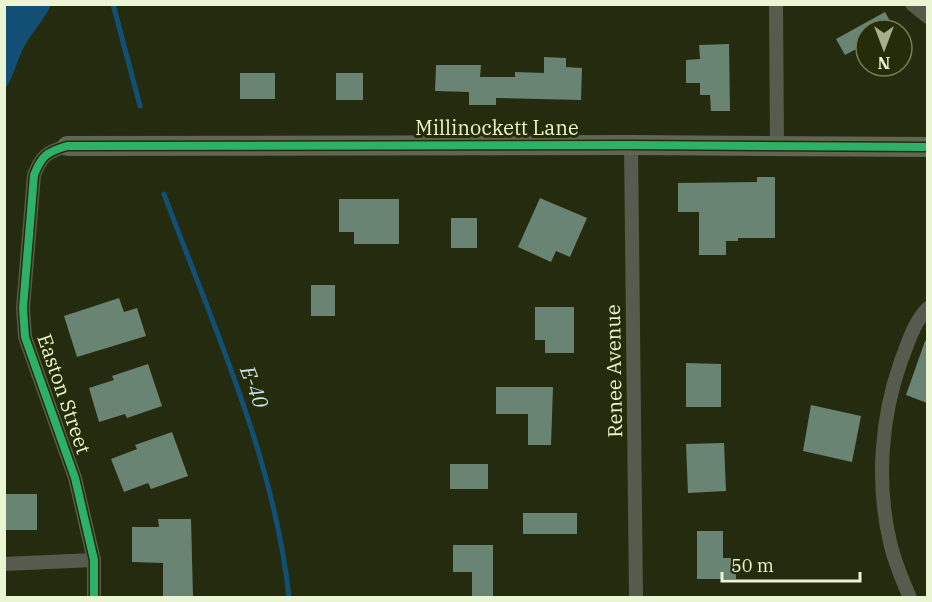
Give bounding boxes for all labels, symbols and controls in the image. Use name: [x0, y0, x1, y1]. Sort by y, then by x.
north arrow: [854, 18, 914, 78]
text: N: [878, 53, 890, 73]
street label: Millinockett Lane: [415, 114, 579, 141]
street label: Renee Avenue: [599, 304, 628, 438]
street label: Easton Street: [31, 330, 98, 457]
water label: E-40: [234, 361, 276, 412]
scale bar: [722, 545, 860, 583]
text: 50 m: [731, 554, 774, 577]

